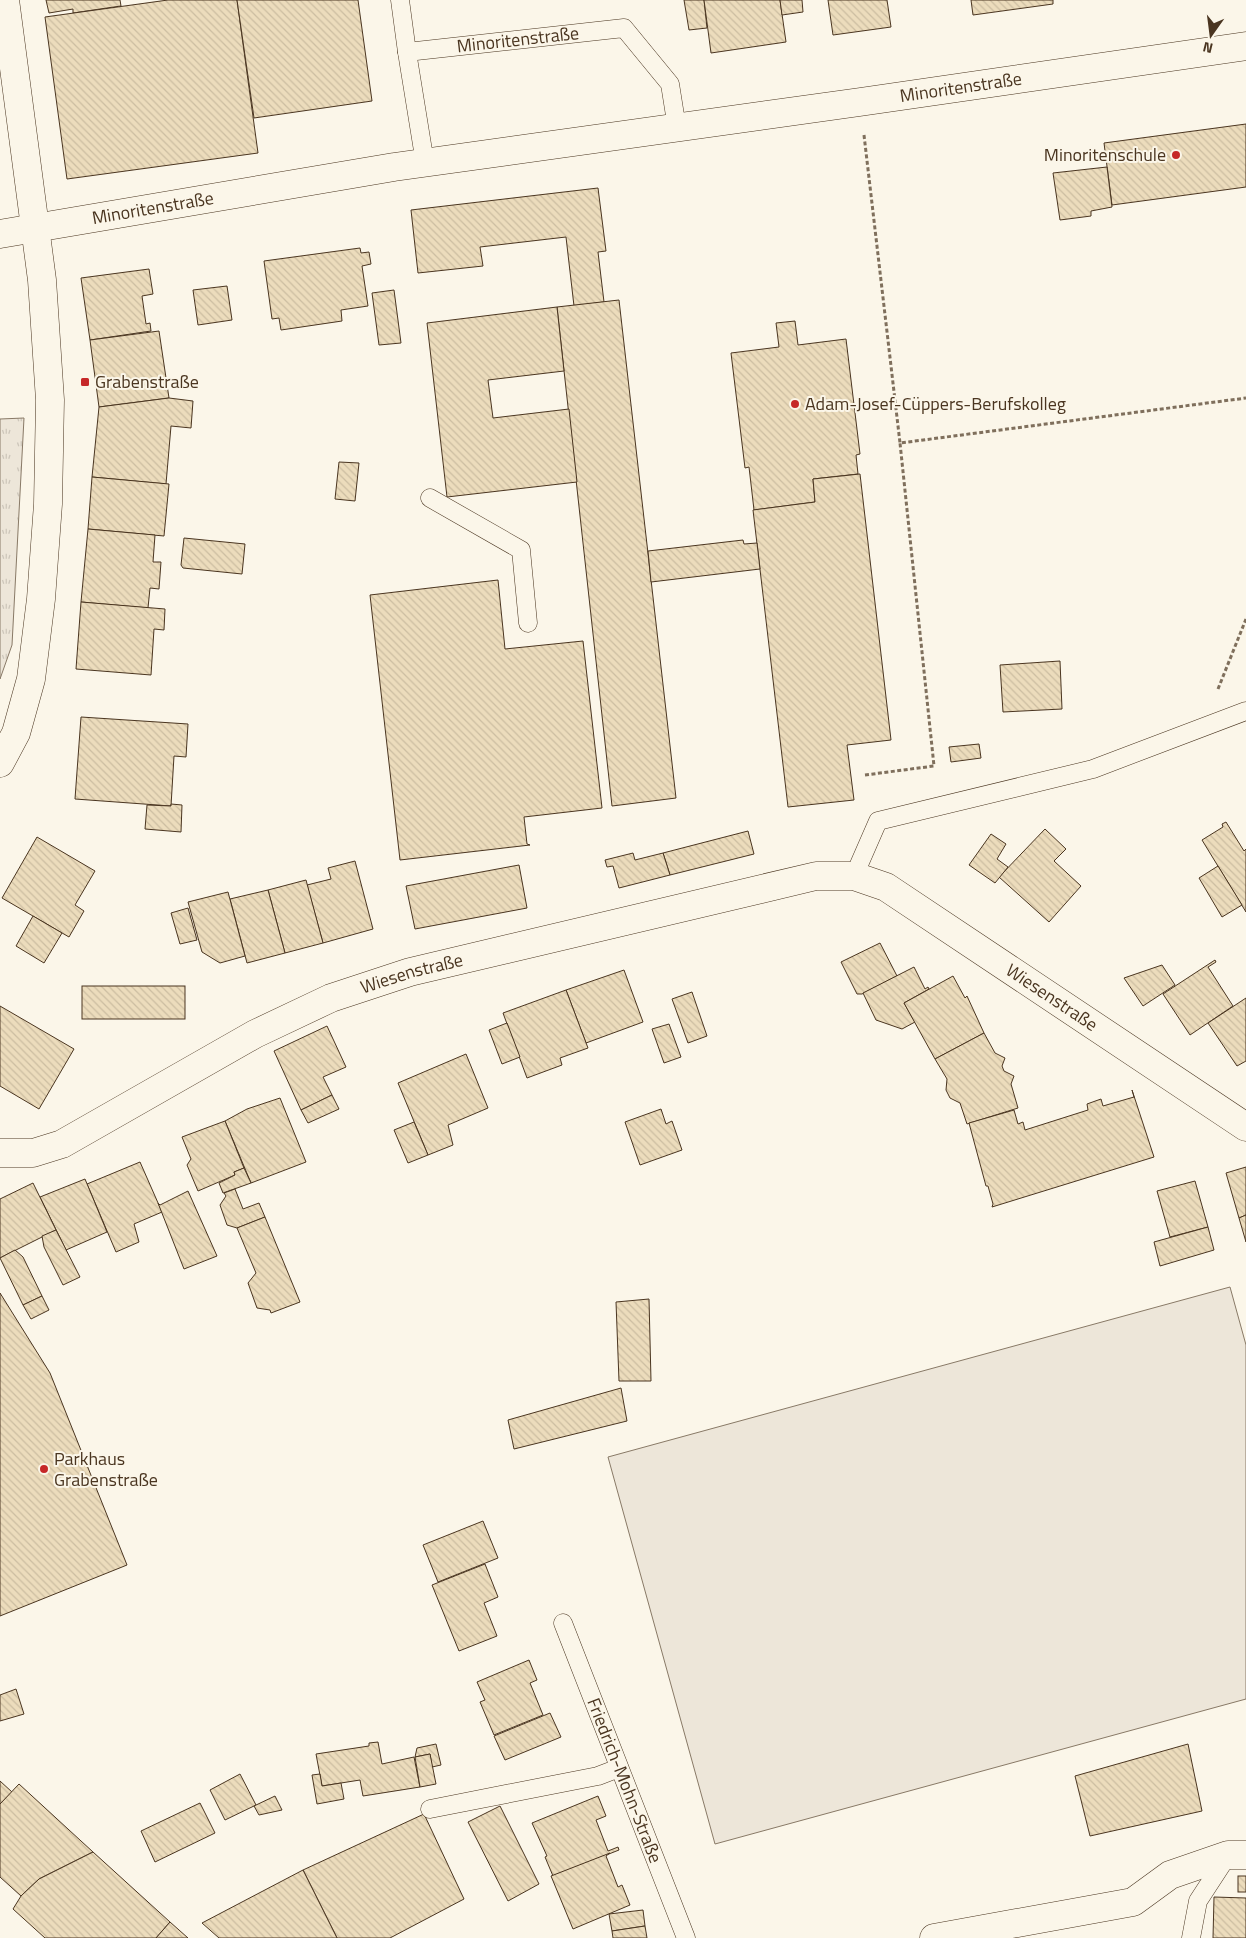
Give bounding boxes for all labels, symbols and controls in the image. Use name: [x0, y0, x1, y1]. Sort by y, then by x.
north arrow: [1186, 10, 1236, 60]
street label: Minoritenstraße: [455, 19, 580, 59]
text: N: [1200, 37, 1215, 59]
street label: Minoritenstraße: [898, 65, 1023, 109]
place label: Minoritenschule: [1044, 141, 1166, 168]
marker: Minoritenschule: [1170, 149, 1182, 161]
street label: Minoritenstraße: [90, 184, 216, 231]
place label: Grabenstraße: [95, 368, 199, 395]
marker: Grabenstraße: [79, 376, 91, 388]
place label: Adam-Josef-Cüppers-Berufskolleg: [805, 390, 1066, 417]
marker: Adam-Josef-Cüppers-Berufskolleg: [789, 398, 801, 410]
street label: Wiesenstraße: [357, 946, 466, 1000]
street label: Wiesenstraße: [1001, 957, 1103, 1038]
place label: Parkhaus Grabenstraße: [54, 1445, 158, 1493]
marker: Parkhaus Grabenstraße: [38, 1463, 50, 1475]
street label: Friedrich-Mohn-Straße: [580, 1694, 669, 1867]

